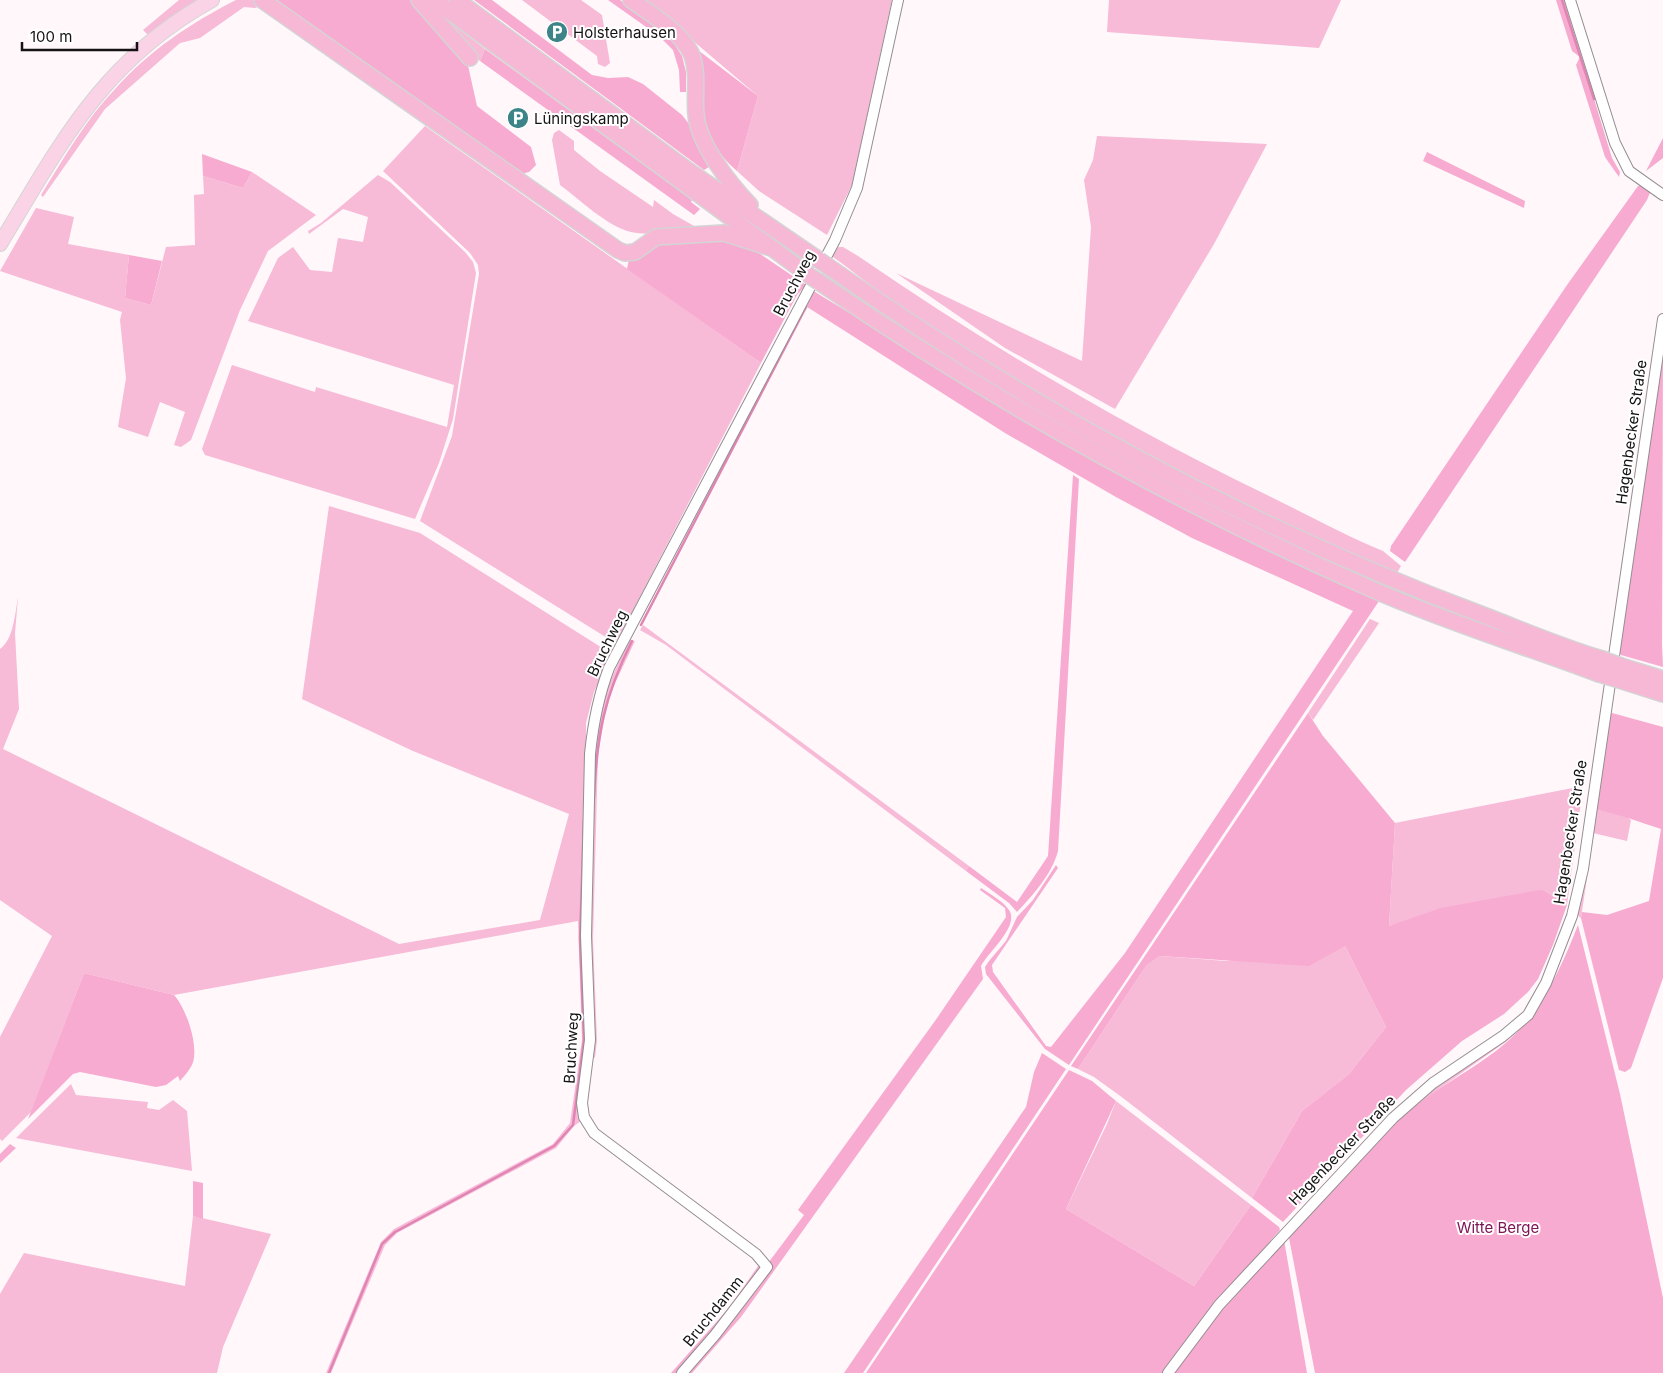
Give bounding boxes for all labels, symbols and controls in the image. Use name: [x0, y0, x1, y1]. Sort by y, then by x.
scale bar: [22, 20, 138, 52]
parking icon: Holsterhausen: [545, 20, 569, 44]
place label: Holsterhausen: [573, 23, 676, 42]
text: 100 m: [30, 27, 72, 46]
parking icon: Lüningskamp: [506, 106, 530, 130]
place label: Lüningskamp: [534, 109, 629, 128]
street label: Bruchweg: [769, 247, 819, 319]
street label: Hagenbecker Straße: [1611, 358, 1651, 506]
street label: Bruchweg: [583, 607, 631, 679]
street label: Hagenbecker Straße: [1549, 758, 1591, 906]
street label: Bruchweg: [560, 1012, 582, 1084]
street label: Hagenbecker Straße: [1284, 1091, 1400, 1209]
park label: Witte Berge: [1457, 1218, 1539, 1237]
street label: Bruchdamm: [679, 1272, 747, 1350]

